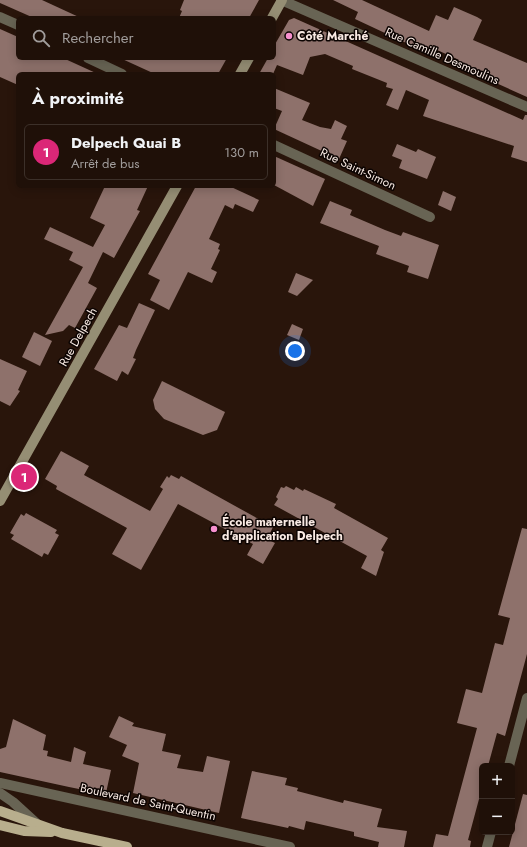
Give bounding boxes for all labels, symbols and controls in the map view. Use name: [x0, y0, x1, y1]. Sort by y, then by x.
search box: [16, 16, 276, 60]
street label: Rue Camille Desmoulins: [382, 23, 502, 89]
icon: search: [30, 27, 52, 49]
text: Rechercher: [62, 27, 134, 49]
place label: Côté Marché: [297, 27, 368, 45]
marker: Côté Marché: [284, 31, 294, 41]
text: À proximité: [32, 86, 124, 110]
text: Delpech Quai B: [71, 132, 181, 154]
text: 1: [43, 143, 49, 162]
text: 130 m: [224, 143, 259, 162]
street label: Rue Saint-Simon: [317, 144, 399, 194]
text: Arrêt de bus: [71, 154, 140, 173]
street label: Rue Delpech: [54, 304, 102, 370]
your location: [285, 341, 305, 361]
pin: 1: [11, 462, 37, 492]
place label: École maternelle d'application Delpech: [222, 513, 343, 545]
marker: École maternelle d'application Delpech: [209, 524, 219, 534]
map controls: [479, 763, 515, 835]
button: +: [479, 763, 515, 799]
street label: Boulevard de Saint-Quentin: [79, 779, 217, 825]
button: −: [479, 799, 515, 835]

